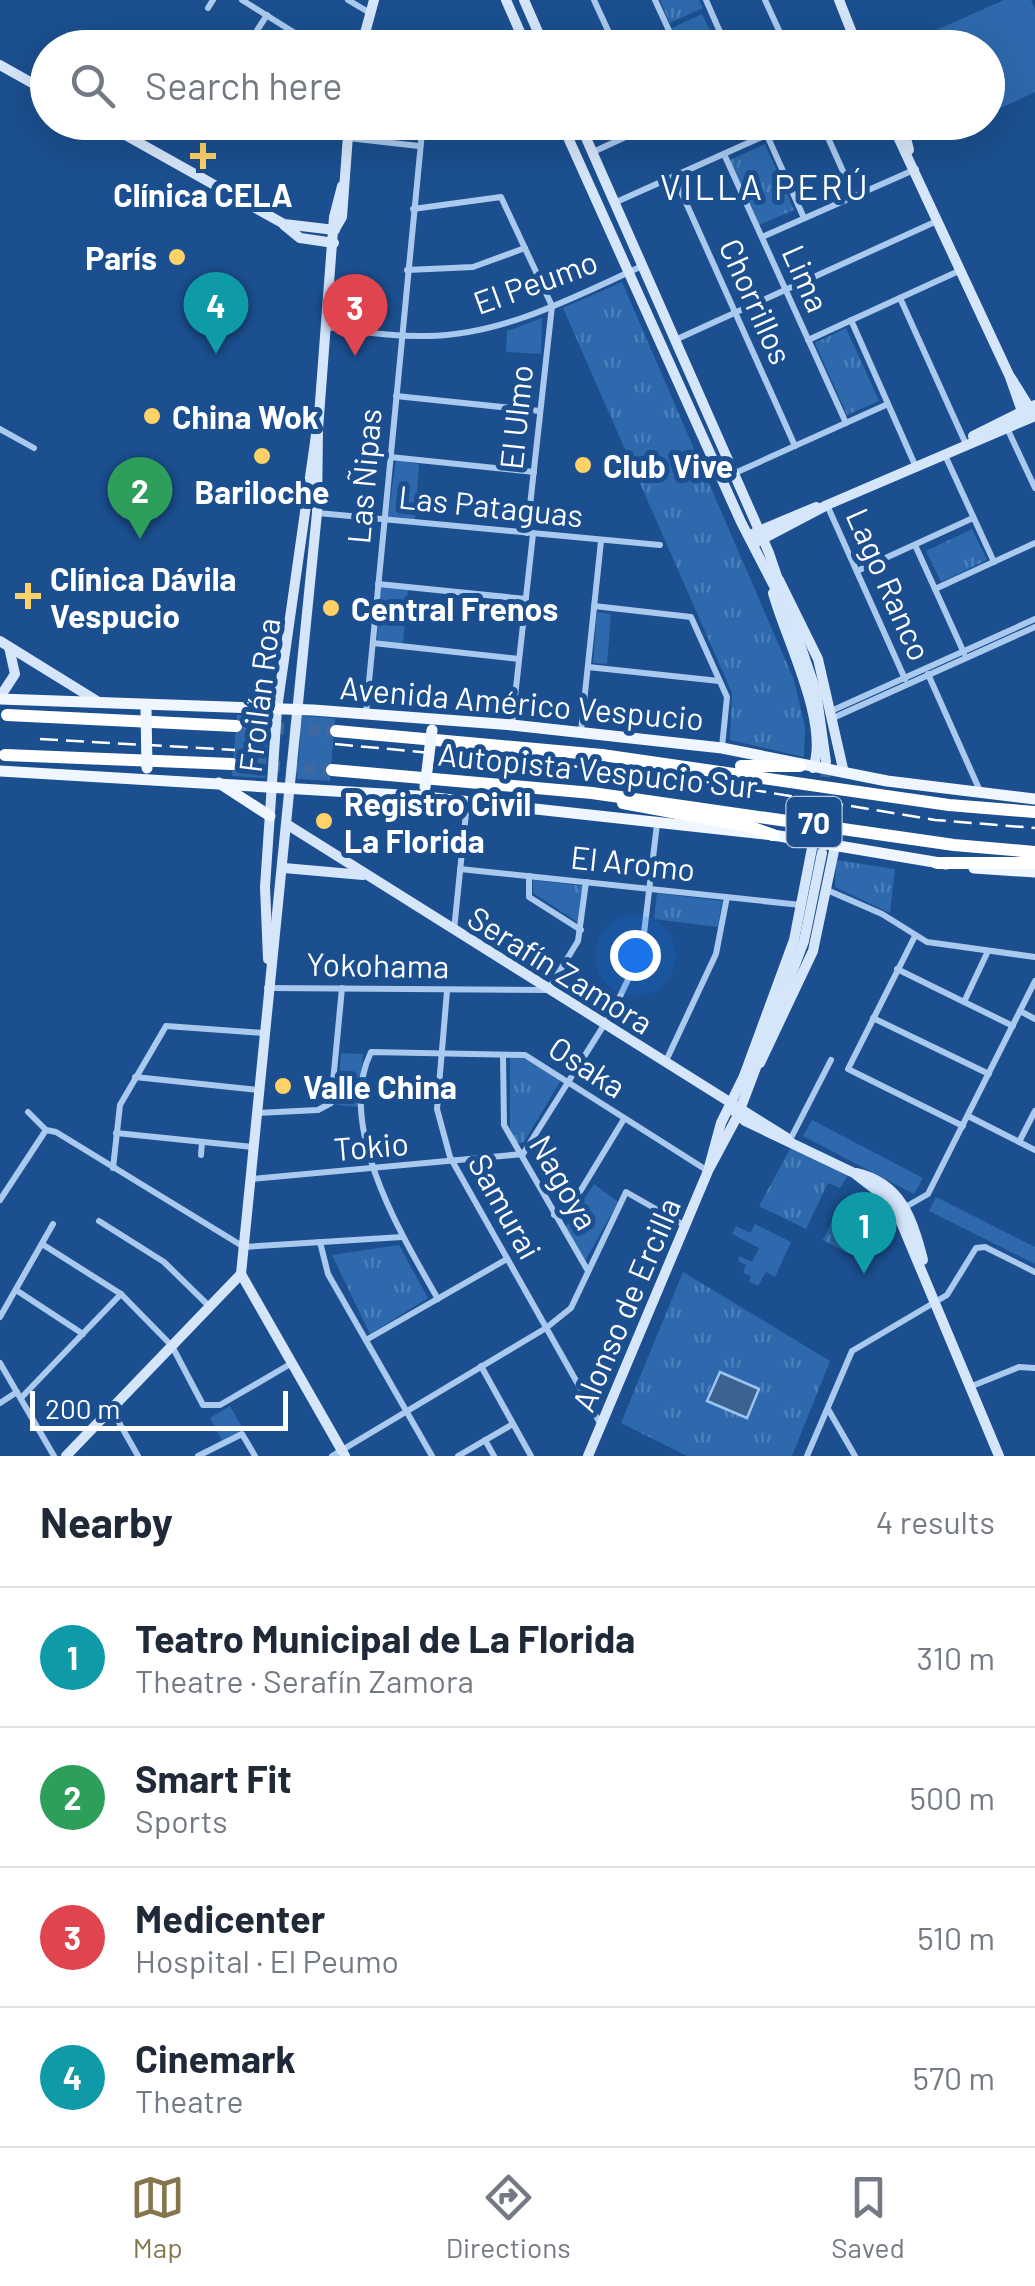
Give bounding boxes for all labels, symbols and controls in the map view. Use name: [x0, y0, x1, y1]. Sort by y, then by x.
search box: [30, 30, 1005, 140]
icon: search: [65, 58, 120, 113]
text: Search here: [145, 62, 343, 108]
marker: Clínica CELA: [190, 143, 216, 169]
district label: VILLA PERÚ: [660, 165, 870, 207]
place label: Clínica CELA: [113, 175, 293, 213]
street label: Chorrillos: [713, 233, 801, 369]
place label: París: [85, 238, 157, 276]
street label: Lima: [776, 239, 838, 317]
street label: El Peumo: [468, 241, 602, 321]
marker: París: [166, 246, 188, 268]
pin: 4: [184, 272, 248, 354]
pin: 3: [322, 274, 388, 356]
street label: El Ulmo: [491, 363, 539, 471]
place label: China Wok: [172, 397, 319, 435]
marker: China Wok: [141, 405, 163, 427]
street label: Las Ñipas: [338, 407, 388, 545]
marker: Bariloche: [251, 445, 273, 467]
place label: Club Vive: [603, 446, 733, 484]
marker: Club Vive: [572, 454, 594, 476]
pin: 2: [108, 456, 172, 539]
place label: Bariloche: [195, 472, 329, 510]
street label: Las Pataguas: [397, 476, 585, 534]
street label: Lago Ranco: [840, 502, 940, 666]
place label: Clínica Dávila Vespucio: [50, 559, 236, 634]
marker: Clínica Dávila Vespucio: [15, 583, 41, 609]
place label: Central Frenos: [351, 589, 558, 627]
marker: Central Frenos: [320, 597, 342, 619]
street label: Froilán Roa: [230, 616, 286, 774]
street label: Avenida Américo Vespucio: [338, 667, 706, 737]
street label: Autopista Vespucio Sur: [436, 733, 760, 805]
place label: Registro Civil La Florida: [344, 784, 531, 859]
road number: 70: [786, 797, 842, 847]
marker: Registro Civil La Florida: [313, 810, 335, 832]
street label: El Aromo: [569, 837, 697, 887]
street label: Serafín Zamora: [461, 897, 661, 1041]
your location: [610, 930, 661, 981]
street label: Yokohama: [306, 944, 450, 984]
street label: Osaka: [543, 1027, 633, 1105]
place label: Valle China: [303, 1067, 457, 1105]
marker: Valle China: [272, 1075, 294, 1097]
street label: Tokio: [332, 1123, 410, 1167]
street label: Nagoya: [523, 1128, 607, 1236]
street label: Samurai: [462, 1147, 550, 1265]
street label: Alonso de Ercilla: [563, 1191, 687, 1417]
pin: 1: [832, 1192, 896, 1274]
scale bar: [30, 1386, 288, 1430]
text: 200 m: [45, 1391, 120, 1425]
text: Nearby: [40, 1496, 173, 1546]
text: 4 results: [876, 1502, 995, 1540]
text: Teatro Municipal de La Florida: [135, 1615, 635, 1661]
text: 1: [67, 1638, 78, 1676]
text: 310 m: [917, 1638, 995, 1676]
text: Theatre · Serafín Zamora: [135, 1661, 474, 1699]
text: Smart Fit: [135, 1755, 292, 1801]
text: 2: [64, 1778, 81, 1816]
text: 500 m: [910, 1778, 995, 1816]
text: Sports: [135, 1801, 228, 1839]
text: Medicenter: [135, 1895, 325, 1941]
text: 3: [64, 1918, 81, 1956]
text: 510 m: [917, 1918, 995, 1956]
text: Hospital · El Peumo: [135, 1941, 399, 1979]
text: Cinemark: [135, 2035, 296, 2081]
text: 4: [63, 2058, 82, 2096]
text: 570 m: [912, 2058, 995, 2096]
text: Theatre: [135, 2081, 244, 2119]
tab: Map: [130, 2170, 185, 2264]
tab: Directions: [446, 2170, 571, 2264]
tab: Saved: [831, 2170, 905, 2264]

